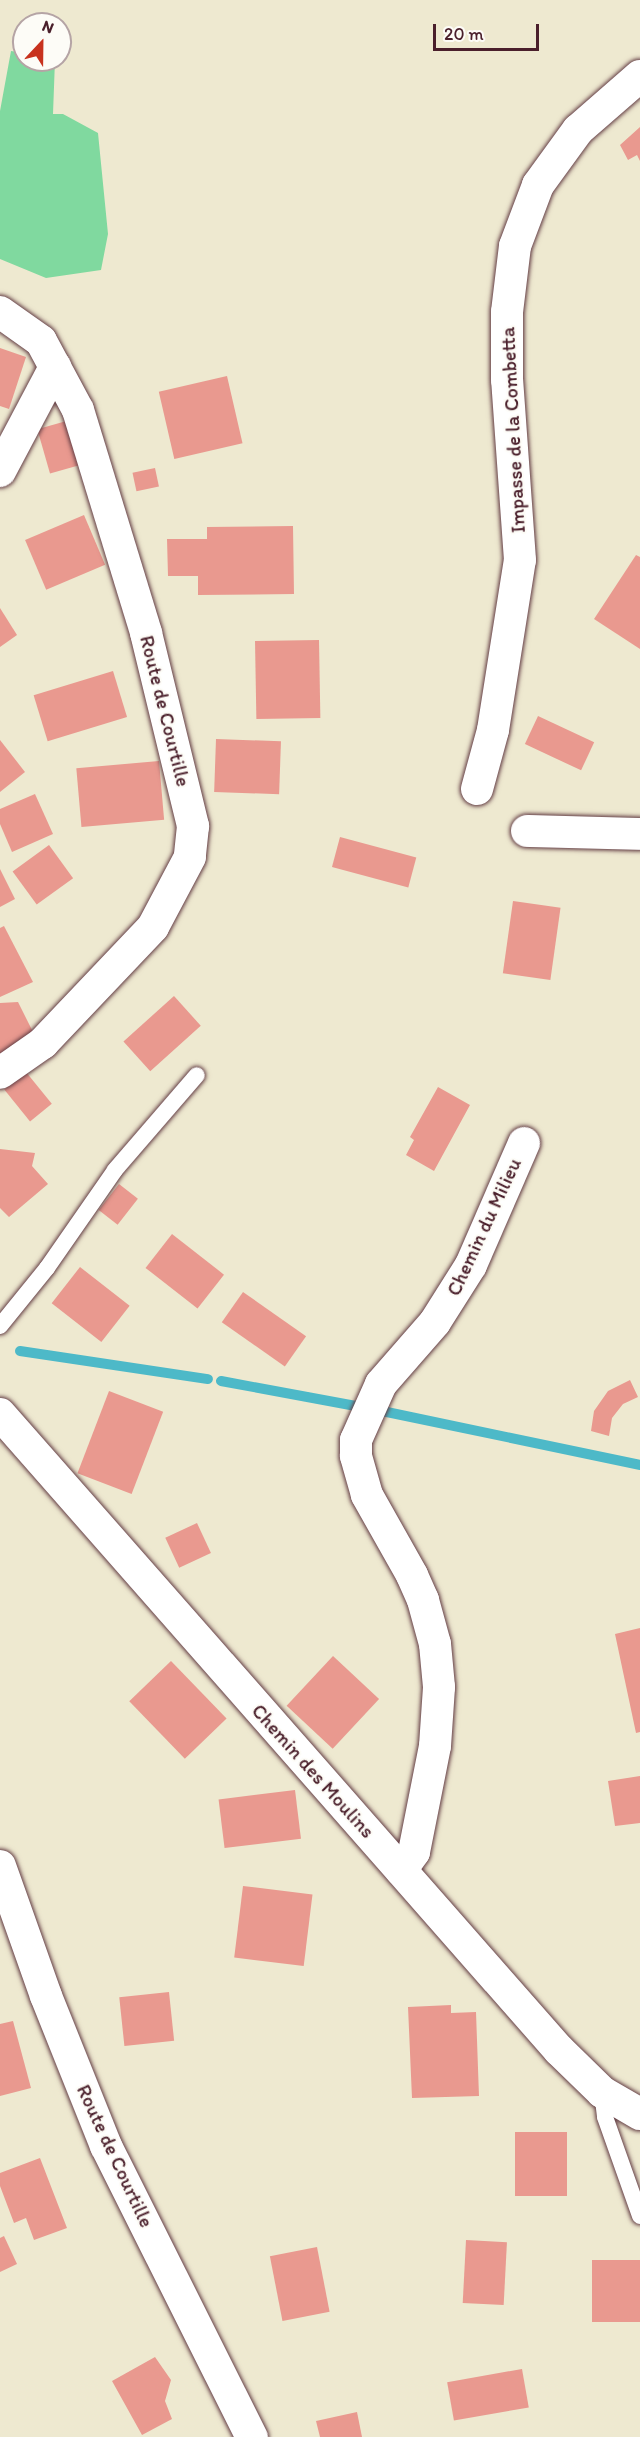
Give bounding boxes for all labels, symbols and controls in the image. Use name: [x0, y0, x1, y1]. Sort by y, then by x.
north arrow: [12, 12, 72, 72]
scale bar: [436, 12, 542, 50]
text: N: [40, 16, 57, 38]
text: 20 m: [444, 23, 484, 45]
street label: Impasse de la Combetta: [496, 326, 530, 534]
street label: Route de Courtille: [135, 633, 195, 789]
street label: Chemin du Milieu: [442, 1154, 526, 1300]
street label: Chemin des Moulins: [247, 1699, 379, 1843]
street label: Route de Courtille: [71, 2081, 159, 2231]

